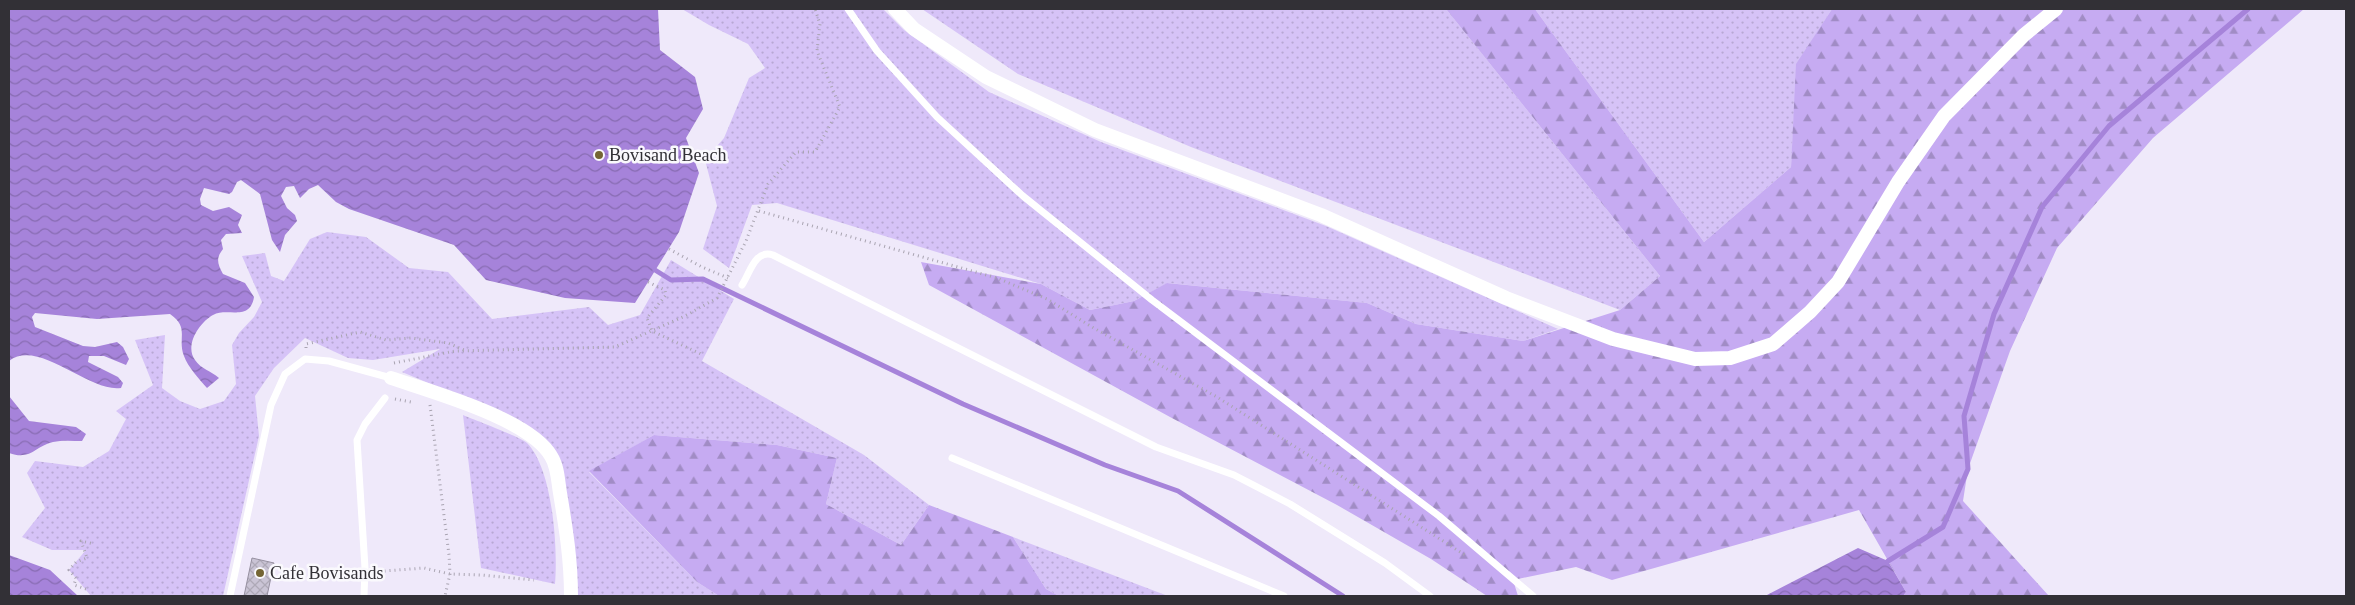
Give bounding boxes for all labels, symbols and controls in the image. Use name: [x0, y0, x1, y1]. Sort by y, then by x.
place label: Bovisand Beach: [609, 145, 726, 165]
marker: Bovisand Beach: [593, 149, 605, 161]
place label: Cafe Bovisands: [270, 563, 383, 583]
marker: Cafe Bovisands: [254, 567, 266, 579]

